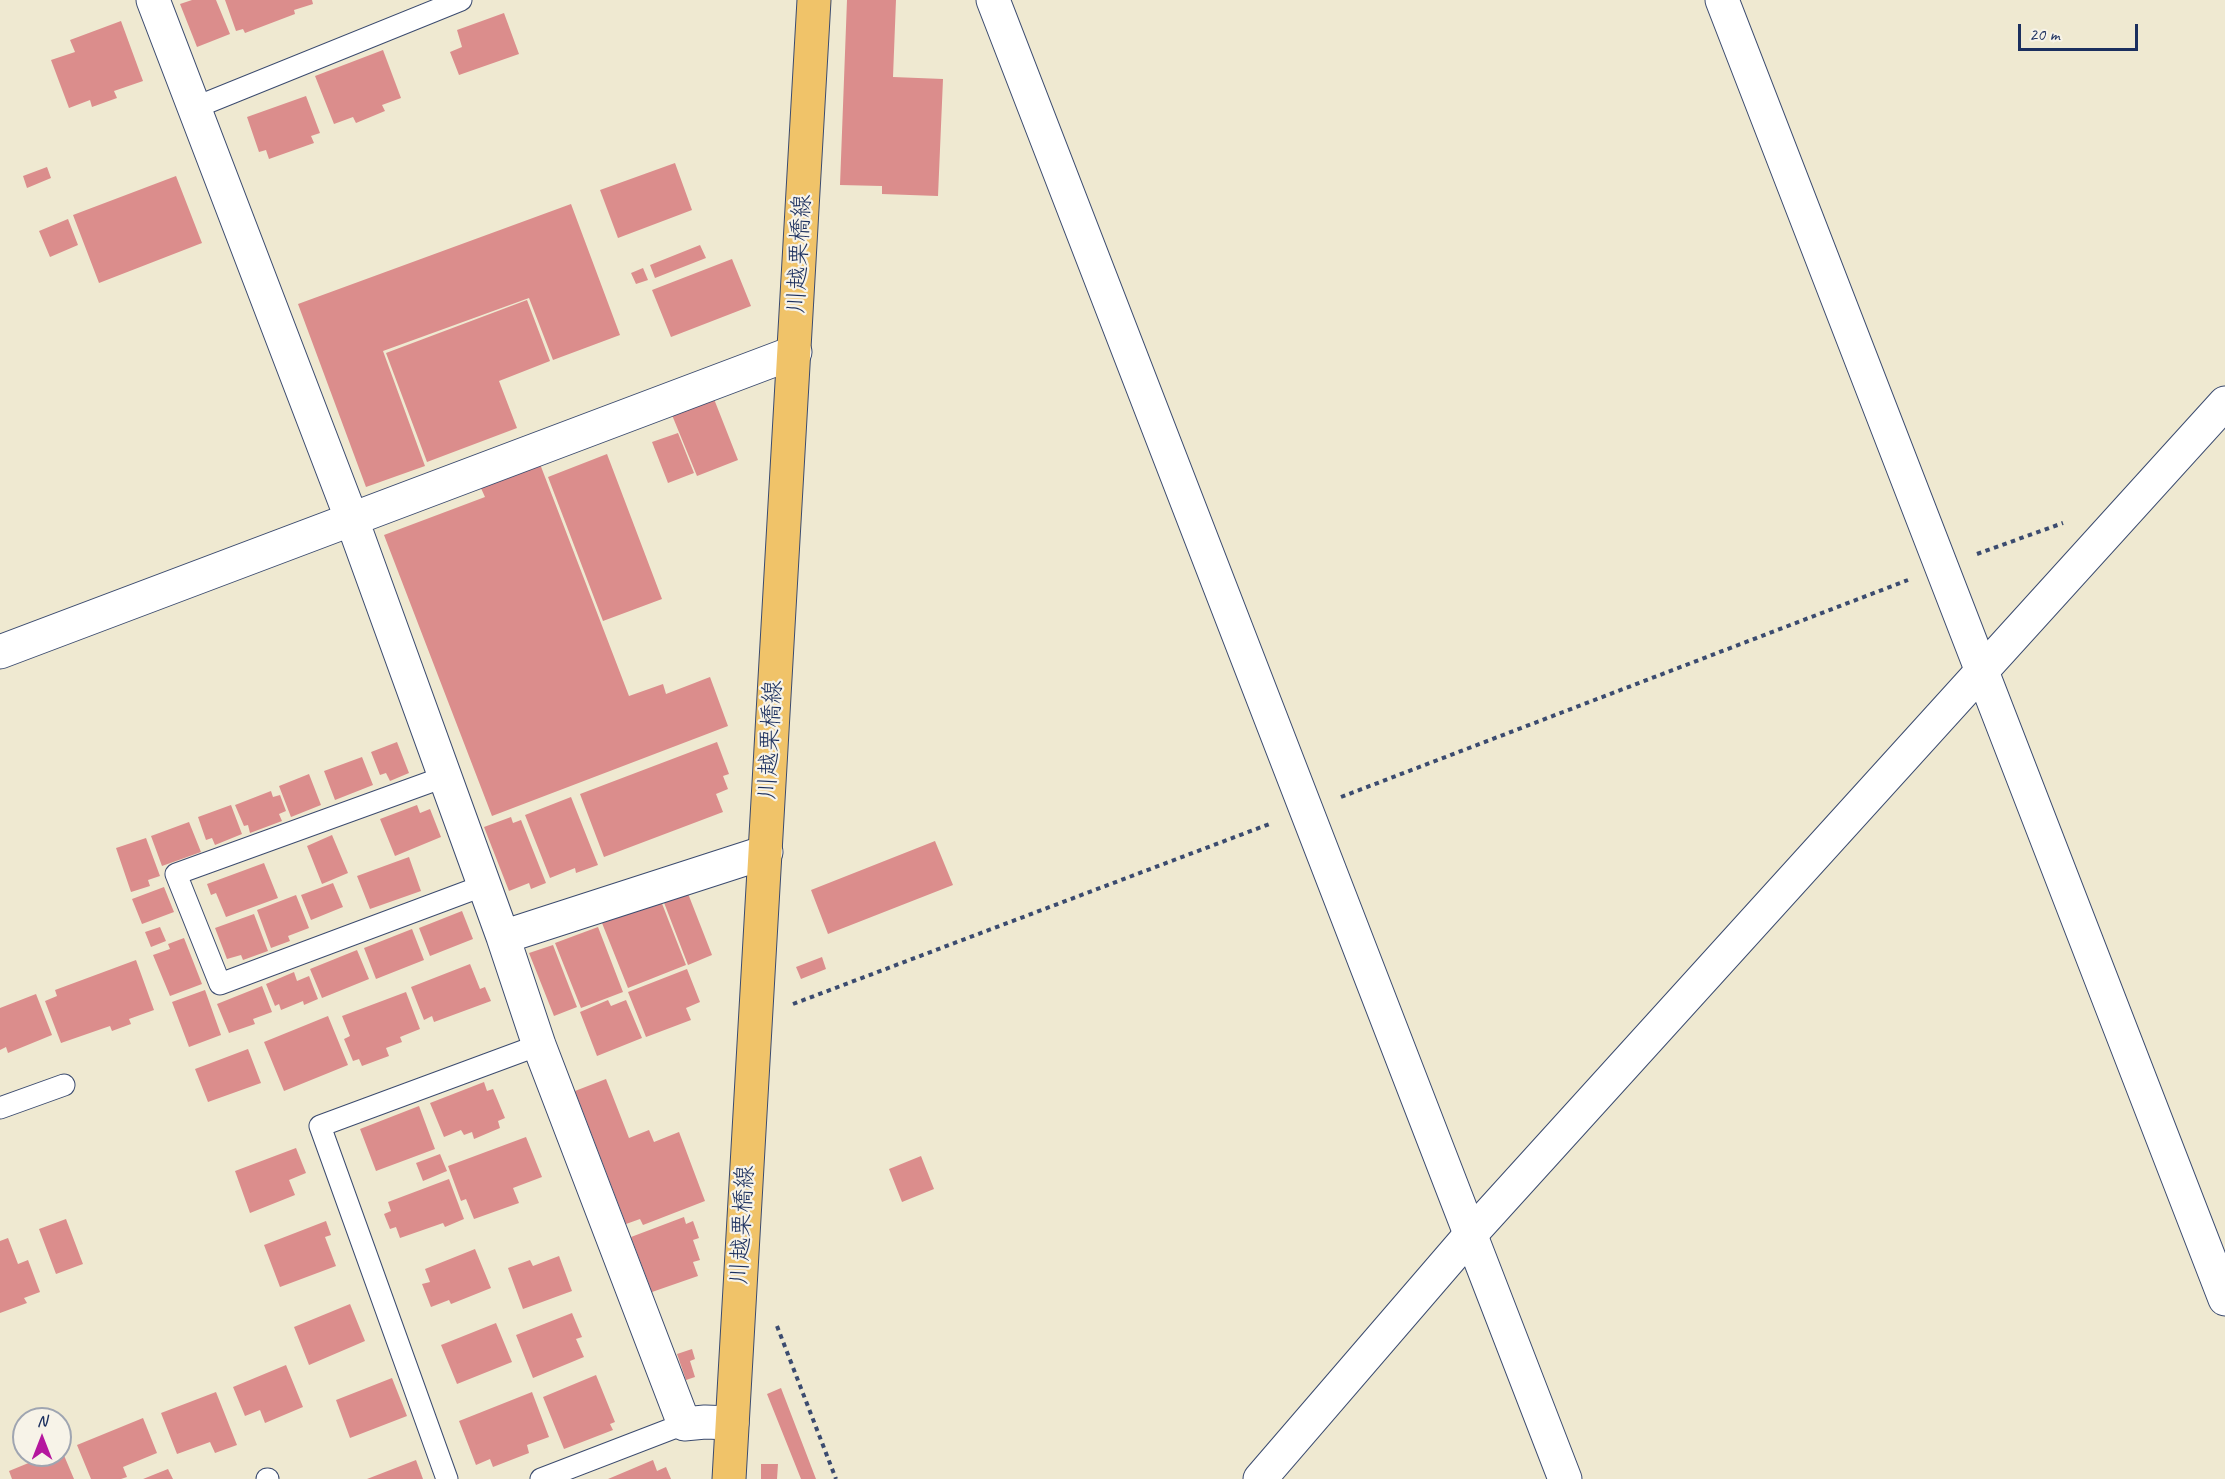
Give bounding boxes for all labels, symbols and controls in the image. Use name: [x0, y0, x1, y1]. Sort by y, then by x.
scale bar: [2021, 12, 2141, 50]
text: 20 m: [2029, 23, 2060, 45]
street label: 川越栗橋線: [782, 193, 818, 315]
street label: 川越栗橋線: [753, 679, 789, 801]
street label: 川越栗橋線: [725, 1164, 761, 1286]
north arrow: [12, 1407, 72, 1467]
text: N: [37, 1411, 47, 1431]

